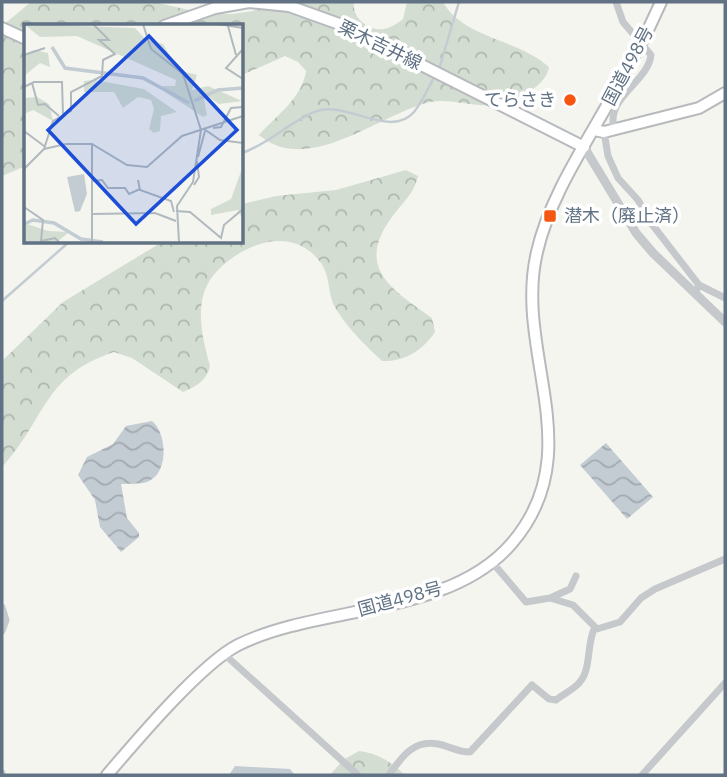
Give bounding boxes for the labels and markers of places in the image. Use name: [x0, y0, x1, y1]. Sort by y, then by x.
place label: てらさき: [484, 88, 556, 111]
marker: てらさき: [562, 92, 578, 108]
place label: 潜木（廃止済）: [564, 204, 690, 227]
marker: 潜木（廃止済）: [542, 208, 558, 224]

